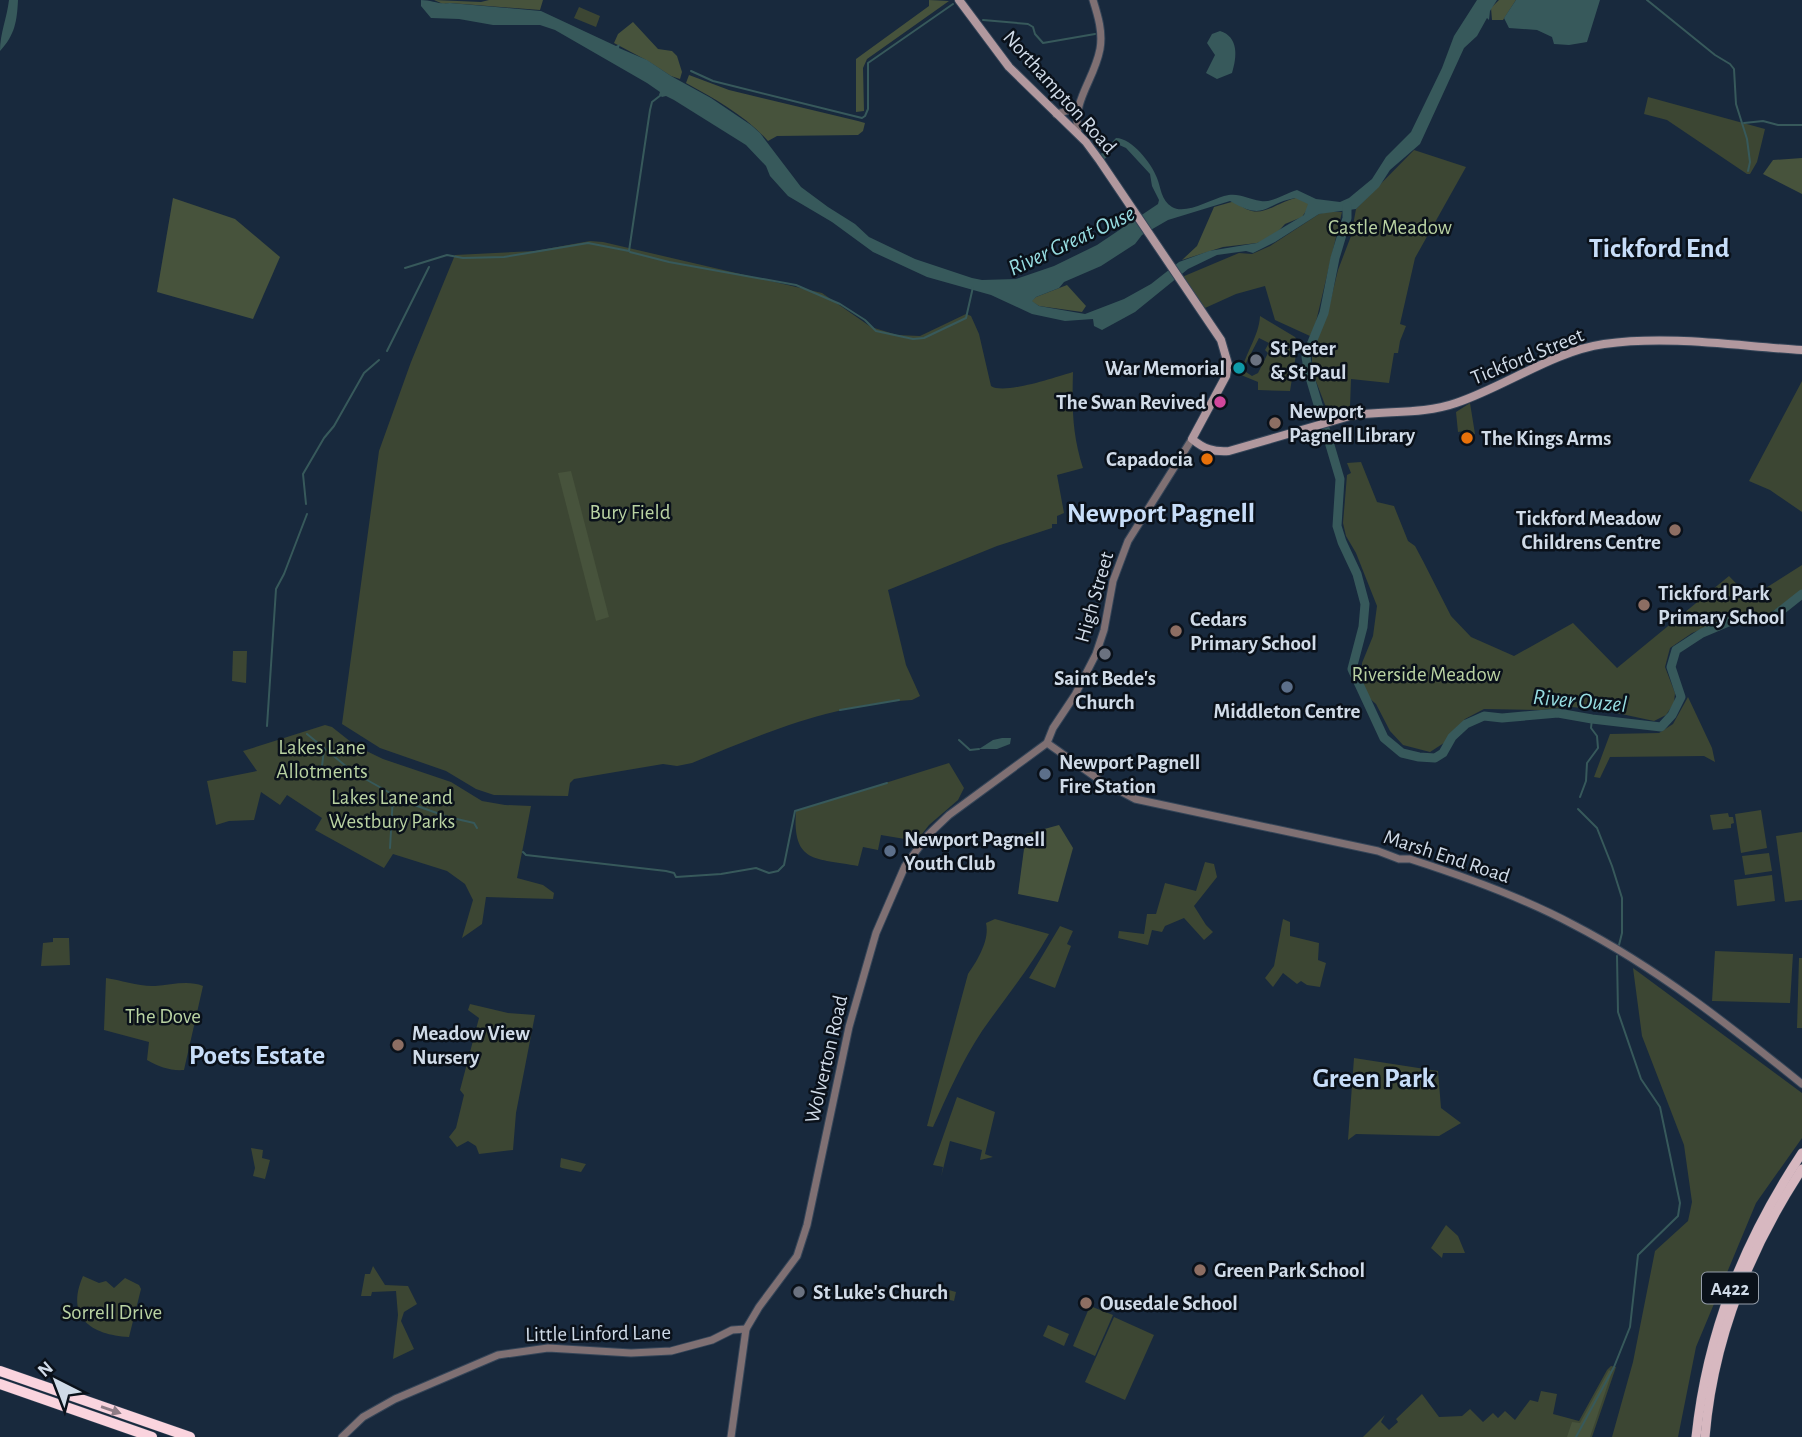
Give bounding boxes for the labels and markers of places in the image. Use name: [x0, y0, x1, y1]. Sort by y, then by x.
place label: St Peter & St Paul: [1270, 338, 1347, 383]
marker: St Peter & St Paul: [1248, 352, 1264, 368]
place label: War Memorial: [1105, 358, 1225, 379]
marker: War Memorial: [1231, 360, 1247, 376]
place label: The Swan Revived: [1056, 392, 1206, 413]
marker: The Swan Revived: [1212, 394, 1228, 410]
place label: Newport Pagnell Library: [1289, 401, 1416, 446]
marker: Newport Pagnell Library: [1267, 415, 1283, 431]
place label: The Kings Arms: [1481, 428, 1611, 449]
marker: The Kings Arms: [1459, 430, 1475, 446]
place label: Capadocia: [1106, 449, 1193, 470]
marker: Capadocia: [1199, 451, 1215, 467]
place label: Tickford Meadow Childrens Centre: [1516, 508, 1661, 553]
marker: Tickford Meadow Childrens Centre: [1667, 522, 1683, 538]
place label: Tickford Park Primary School: [1658, 583, 1785, 628]
marker: Tickford Park Primary School: [1636, 597, 1652, 613]
place label: Cedars Primary School: [1190, 609, 1317, 654]
marker: Cedars Primary School: [1168, 623, 1184, 639]
marker: Saint Bede's Church: [1097, 646, 1113, 662]
place label: Saint Bede's Church: [1054, 668, 1156, 713]
marker: Middleton Centre: [1279, 679, 1295, 695]
place label: Middleton Centre: [1213, 701, 1361, 722]
place label: Newport Pagnell Fire Station: [1059, 752, 1200, 797]
marker: Newport Pagnell Fire Station: [1037, 766, 1053, 782]
place label: Newport Pagnell Youth Club: [904, 829, 1045, 874]
marker: Newport Pagnell Youth Club: [882, 843, 898, 859]
place label: Meadow View Nursery: [412, 1023, 530, 1068]
marker: Meadow View Nursery: [390, 1037, 406, 1053]
place label: Green Park School: [1214, 1260, 1365, 1281]
marker: Green Park School: [1192, 1262, 1208, 1278]
place label: St Luke's Church: [813, 1282, 948, 1303]
marker: St Luke's Church: [791, 1284, 807, 1300]
place label: Ousedale School: [1100, 1293, 1238, 1314]
marker: Ousedale School: [1078, 1295, 1094, 1311]

